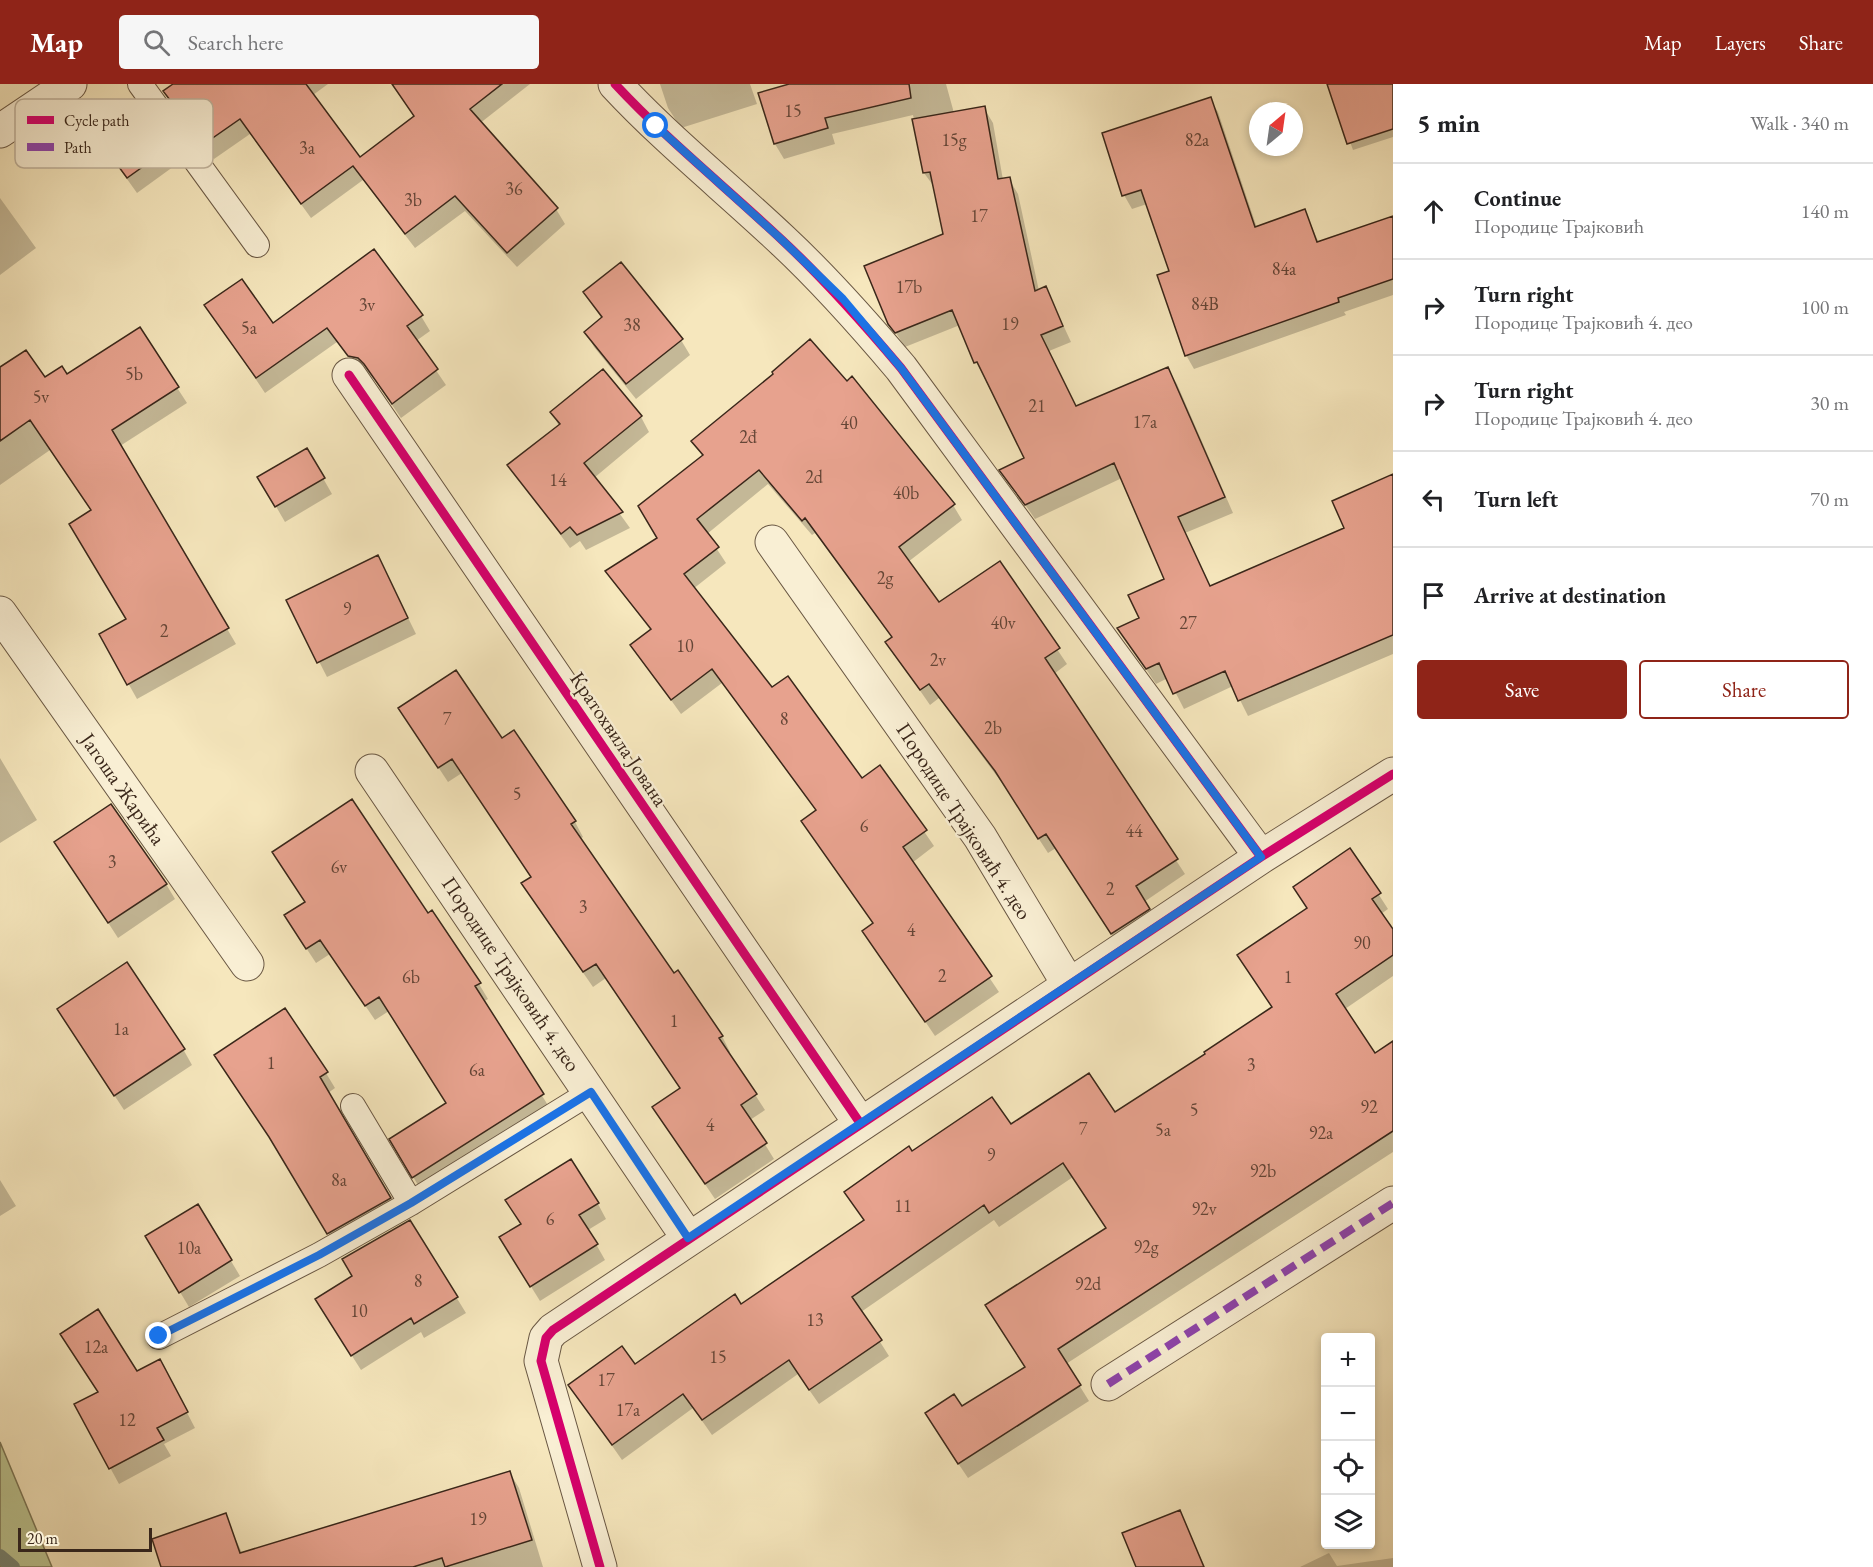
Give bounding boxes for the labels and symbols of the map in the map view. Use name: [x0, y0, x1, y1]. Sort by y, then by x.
legend: [15, 99, 213, 168]
house number: 15: [784, 99, 802, 122]
north arrow: [1249, 102, 1303, 156]
text: Cycle path: [64, 110, 129, 131]
route start: [642, 112, 668, 138]
house number: 15g: [941, 128, 967, 151]
house number: 82a: [1185, 128, 1210, 151]
house number: 3a: [299, 136, 316, 159]
text: Path: [64, 137, 92, 158]
house number: 36: [505, 177, 523, 200]
house number: 3b: [404, 188, 422, 211]
house number: 17: [970, 204, 988, 227]
house number: 84a: [1272, 257, 1297, 280]
house number: 17b: [896, 275, 922, 298]
house number: 84B: [1191, 292, 1219, 315]
house number: 3v: [359, 293, 375, 316]
house number: 19: [1001, 312, 1019, 335]
house number: 38: [623, 313, 641, 336]
house number: 5a: [241, 316, 258, 339]
house number: 5b: [125, 362, 143, 385]
house number: 5v: [33, 385, 49, 408]
house number: 21: [1028, 394, 1046, 417]
house number: 17a: [1133, 410, 1158, 433]
house number: 40: [840, 411, 858, 434]
house number: 2đ: [739, 425, 758, 448]
house number: 2d: [805, 465, 824, 488]
house number: 14: [549, 468, 567, 491]
house number: 40b: [893, 481, 919, 504]
house number: 2g: [877, 566, 893, 589]
house number: 9: [343, 597, 352, 620]
house number: 40v: [990, 611, 1016, 634]
house number: 27: [1179, 611, 1197, 634]
house number: 2: [160, 619, 169, 642]
house number: 10: [676, 634, 694, 657]
house number: 2v: [930, 648, 946, 671]
street label: Кратохвила Јована: [564, 666, 675, 812]
house number: 7: [443, 707, 452, 730]
house number: 8: [780, 707, 788, 730]
house number: 2b: [984, 716, 1002, 739]
street label: Породице Трајковић 4. део: [890, 717, 1038, 924]
street label: Јагоша Жарића: [74, 726, 172, 851]
house number: 5: [513, 782, 521, 805]
house number: 6: [860, 814, 869, 837]
house number: 44: [1125, 819, 1143, 842]
house number: 3: [108, 850, 116, 873]
house number: 6v: [331, 855, 347, 878]
street label: Породице Трајковић 4. део: [436, 871, 587, 1077]
house number: 2: [1106, 877, 1115, 900]
house number: 3: [579, 895, 587, 918]
house number: 4: [907, 918, 916, 941]
house number: 90: [1353, 931, 1371, 954]
house number: 2: [938, 964, 947, 987]
house number: 6b: [402, 965, 420, 988]
house number: 1: [1284, 965, 1292, 988]
house number: 1: [670, 1009, 678, 1032]
house number: 1a: [113, 1017, 130, 1040]
house number: 1: [267, 1051, 275, 1074]
house number: 3: [1247, 1053, 1255, 1076]
house number: 6a: [469, 1058, 486, 1081]
house number: 92: [1360, 1095, 1378, 1118]
house number: 5: [1190, 1098, 1198, 1121]
house number: 4: [706, 1113, 715, 1136]
house number: 7: [1079, 1117, 1088, 1140]
house number: 5a: [1155, 1118, 1172, 1141]
house number: 92a: [1309, 1121, 1334, 1144]
house number: 9: [987, 1143, 996, 1166]
house number: 92b: [1250, 1159, 1276, 1182]
house number: 8a: [331, 1168, 348, 1191]
house number: 11: [894, 1194, 912, 1217]
house number: 92v: [1191, 1197, 1217, 1220]
house number: 6: [546, 1207, 555, 1230]
house number: 92g: [1133, 1235, 1159, 1258]
house number: 10a: [177, 1236, 202, 1259]
house number: 8: [414, 1269, 422, 1292]
house number: 92d: [1075, 1272, 1102, 1295]
house number: 10: [350, 1299, 368, 1322]
house number: 13: [806, 1308, 824, 1331]
route end: [145, 1322, 171, 1348]
house number: 12a: [84, 1335, 109, 1358]
house number: 15: [709, 1345, 727, 1368]
house number: 17: [597, 1368, 615, 1391]
house number: 17a: [616, 1398, 641, 1421]
house number: 12: [118, 1408, 136, 1431]
house number: 19: [469, 1507, 487, 1530]
scale bar: [18, 1525, 152, 1552]

